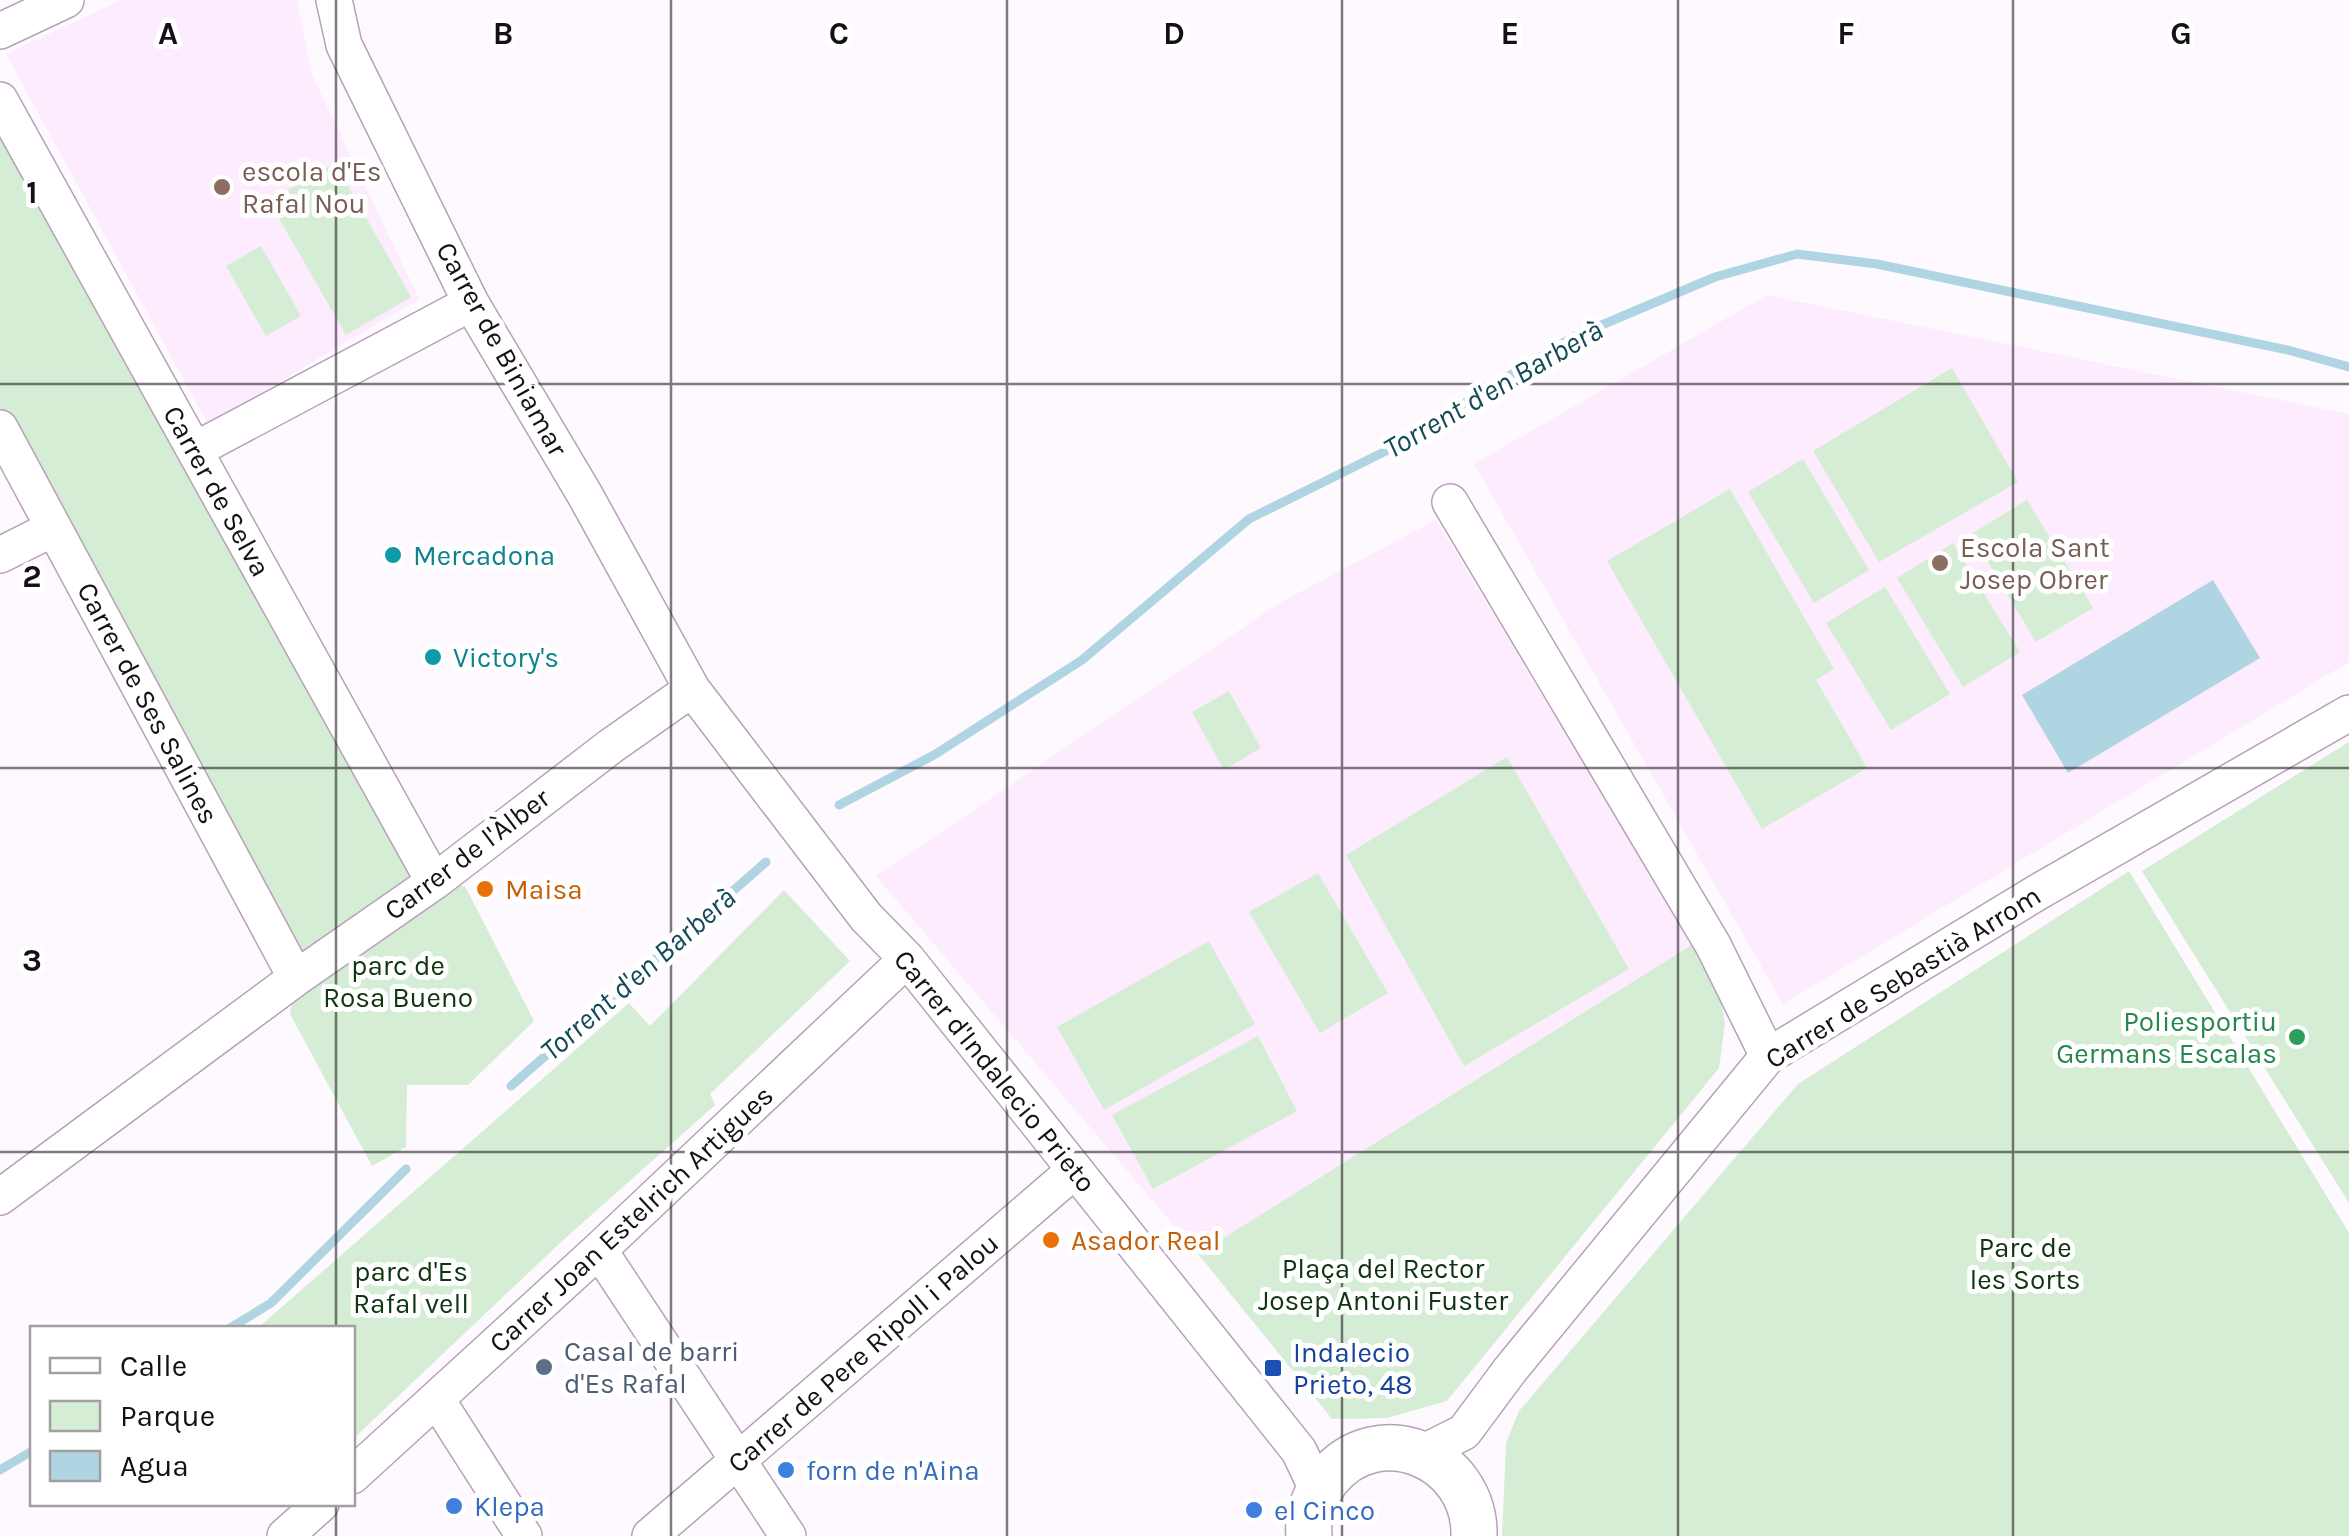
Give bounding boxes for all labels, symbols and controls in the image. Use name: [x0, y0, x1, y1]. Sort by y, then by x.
text: A: [158, 15, 178, 52]
text: B: [493, 15, 513, 52]
text: C: [829, 15, 849, 52]
text: D: [1163, 15, 1185, 52]
text: E: [1501, 15, 1519, 52]
text: F: [1837, 15, 1855, 52]
text: G: [2170, 15, 2192, 52]
place label: escola d'Es Rafal Nou: [242, 155, 382, 220]
text: 1: [26, 174, 38, 211]
marker: escola d'Es Rafal Nou: [211, 176, 233, 198]
street label: Carrer de Biniamar: [429, 236, 575, 463]
water label: Torrent d'en Barberà: [1377, 312, 1609, 466]
street label: Carrer de Selva: [156, 400, 278, 582]
place label: Escola Sant Josep Obrer: [1960, 531, 2110, 596]
place label: Mercadona: [413, 539, 555, 572]
marker: Mercadona: [382, 544, 404, 566]
marker: Escola Sant Josep Obrer: [1929, 552, 1951, 574]
text: 2: [22, 558, 42, 595]
street label: Carrer de Ses Salines: [70, 577, 226, 829]
place label: Victory's: [453, 641, 559, 674]
marker: Victory's: [422, 646, 444, 668]
street label: Carrer de l'Àlber: [377, 780, 557, 927]
place label: Maisa: [505, 873, 583, 906]
marker: Maisa: [474, 878, 496, 900]
water label: Torrent d'en Barberà: [533, 879, 743, 1069]
street label: Carrer de Sebastià Arrom: [1759, 879, 2047, 1075]
text: 3: [22, 942, 42, 979]
street label: Carrer d'Indalecio Prieto: [887, 943, 1103, 1199]
park label: parc de Rosa Bueno: [323, 949, 473, 1014]
place label: Poliesportiu Germans Escalas: [2056, 1005, 2277, 1070]
marker: Poliesportiu Germans Escalas: [2286, 1026, 2308, 1048]
street label: Carrer Joan Estelrich Artigues: [482, 1079, 780, 1359]
place label: Asador Real: [1071, 1224, 1221, 1257]
street label: Carrer de Pere Ripoll i Palou: [721, 1226, 1005, 1480]
marker: Asador Real: [1040, 1229, 1062, 1251]
park label: Parc de les Sorts: [1969, 1231, 2081, 1296]
park label: Plaça del Rector Josep Antoni Fuster: [1258, 1252, 1509, 1317]
park label: parc d'Es Rafal vell: [353, 1255, 469, 1320]
legend: [30, 1326, 355, 1506]
place label: Casal de barri d'Es Rafal: [564, 1335, 739, 1400]
place label: Indalecio Prieto, 48: [1293, 1336, 1413, 1401]
text: Calle: [120, 1348, 187, 1384]
marker: Casal de barri d'Es Rafal: [533, 1356, 555, 1378]
marker: Indalecio Prieto, 48: [1262, 1357, 1284, 1379]
text: Parque: [120, 1398, 215, 1434]
text: Agua: [120, 1448, 189, 1484]
place label: forn de n'Aina: [806, 1454, 980, 1487]
marker: forn de n'Aina: [775, 1459, 797, 1481]
place label: Klepa: [474, 1490, 545, 1523]
place label: el Cinco: [1274, 1494, 1375, 1527]
marker: Klepa: [443, 1495, 465, 1517]
marker: el Cinco: [1243, 1499, 1265, 1521]

